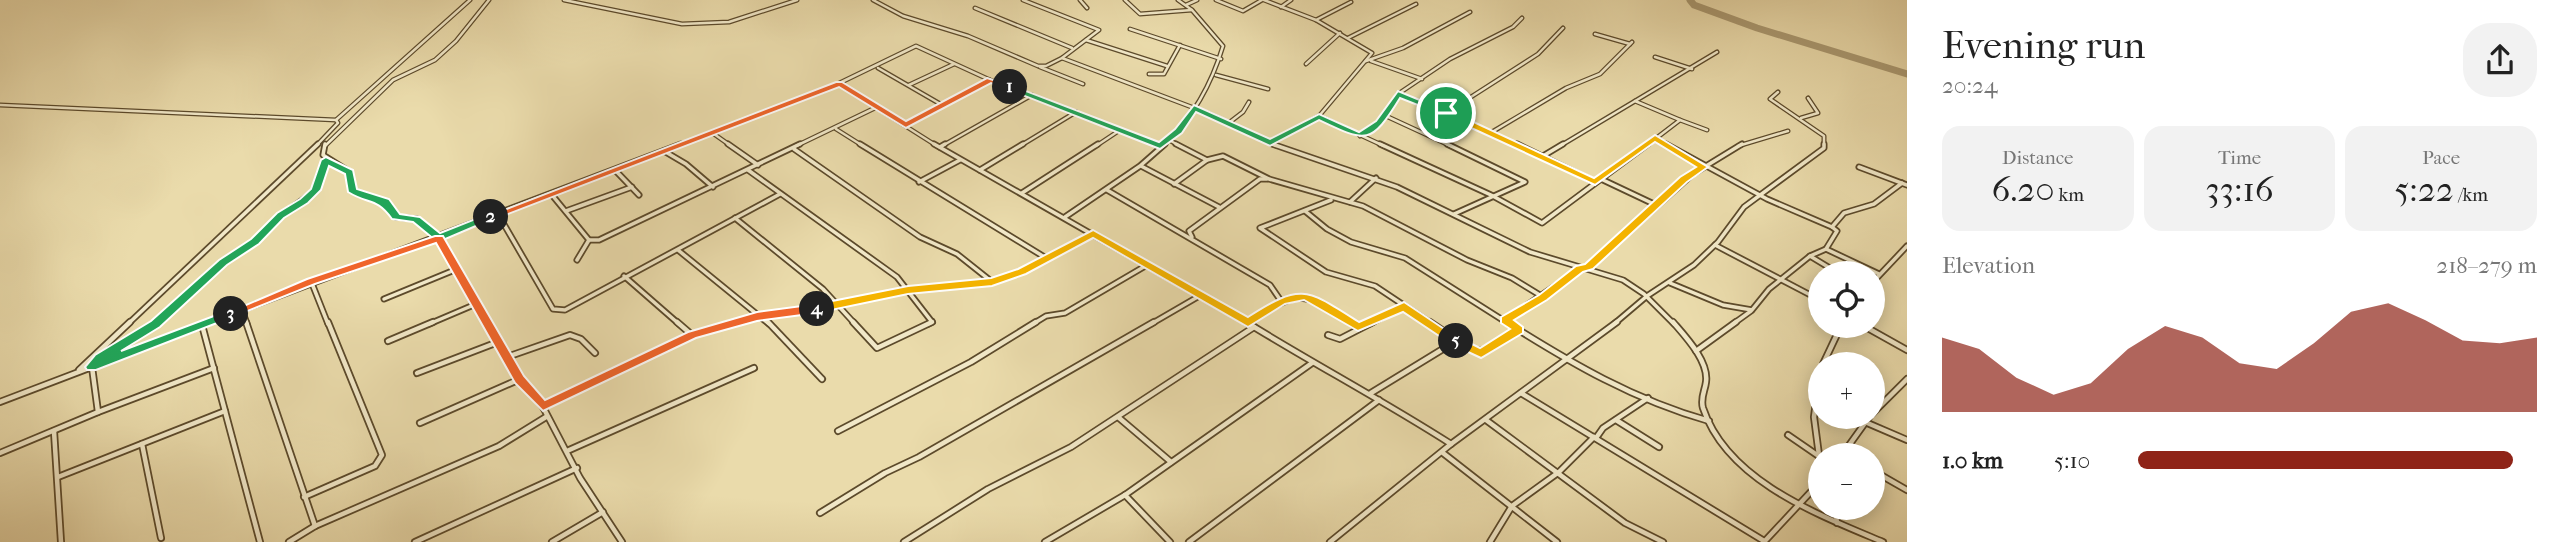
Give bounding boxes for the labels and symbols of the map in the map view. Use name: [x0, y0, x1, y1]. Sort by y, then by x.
pin: 1: [992, 70, 1028, 104]
pin: [1416, 83, 1476, 143]
pin: 2: [474, 200, 508, 234]
pin: 4: [800, 292, 834, 326]
pin: 3: [214, 296, 248, 332]
pin: 5: [1438, 324, 1474, 358]

